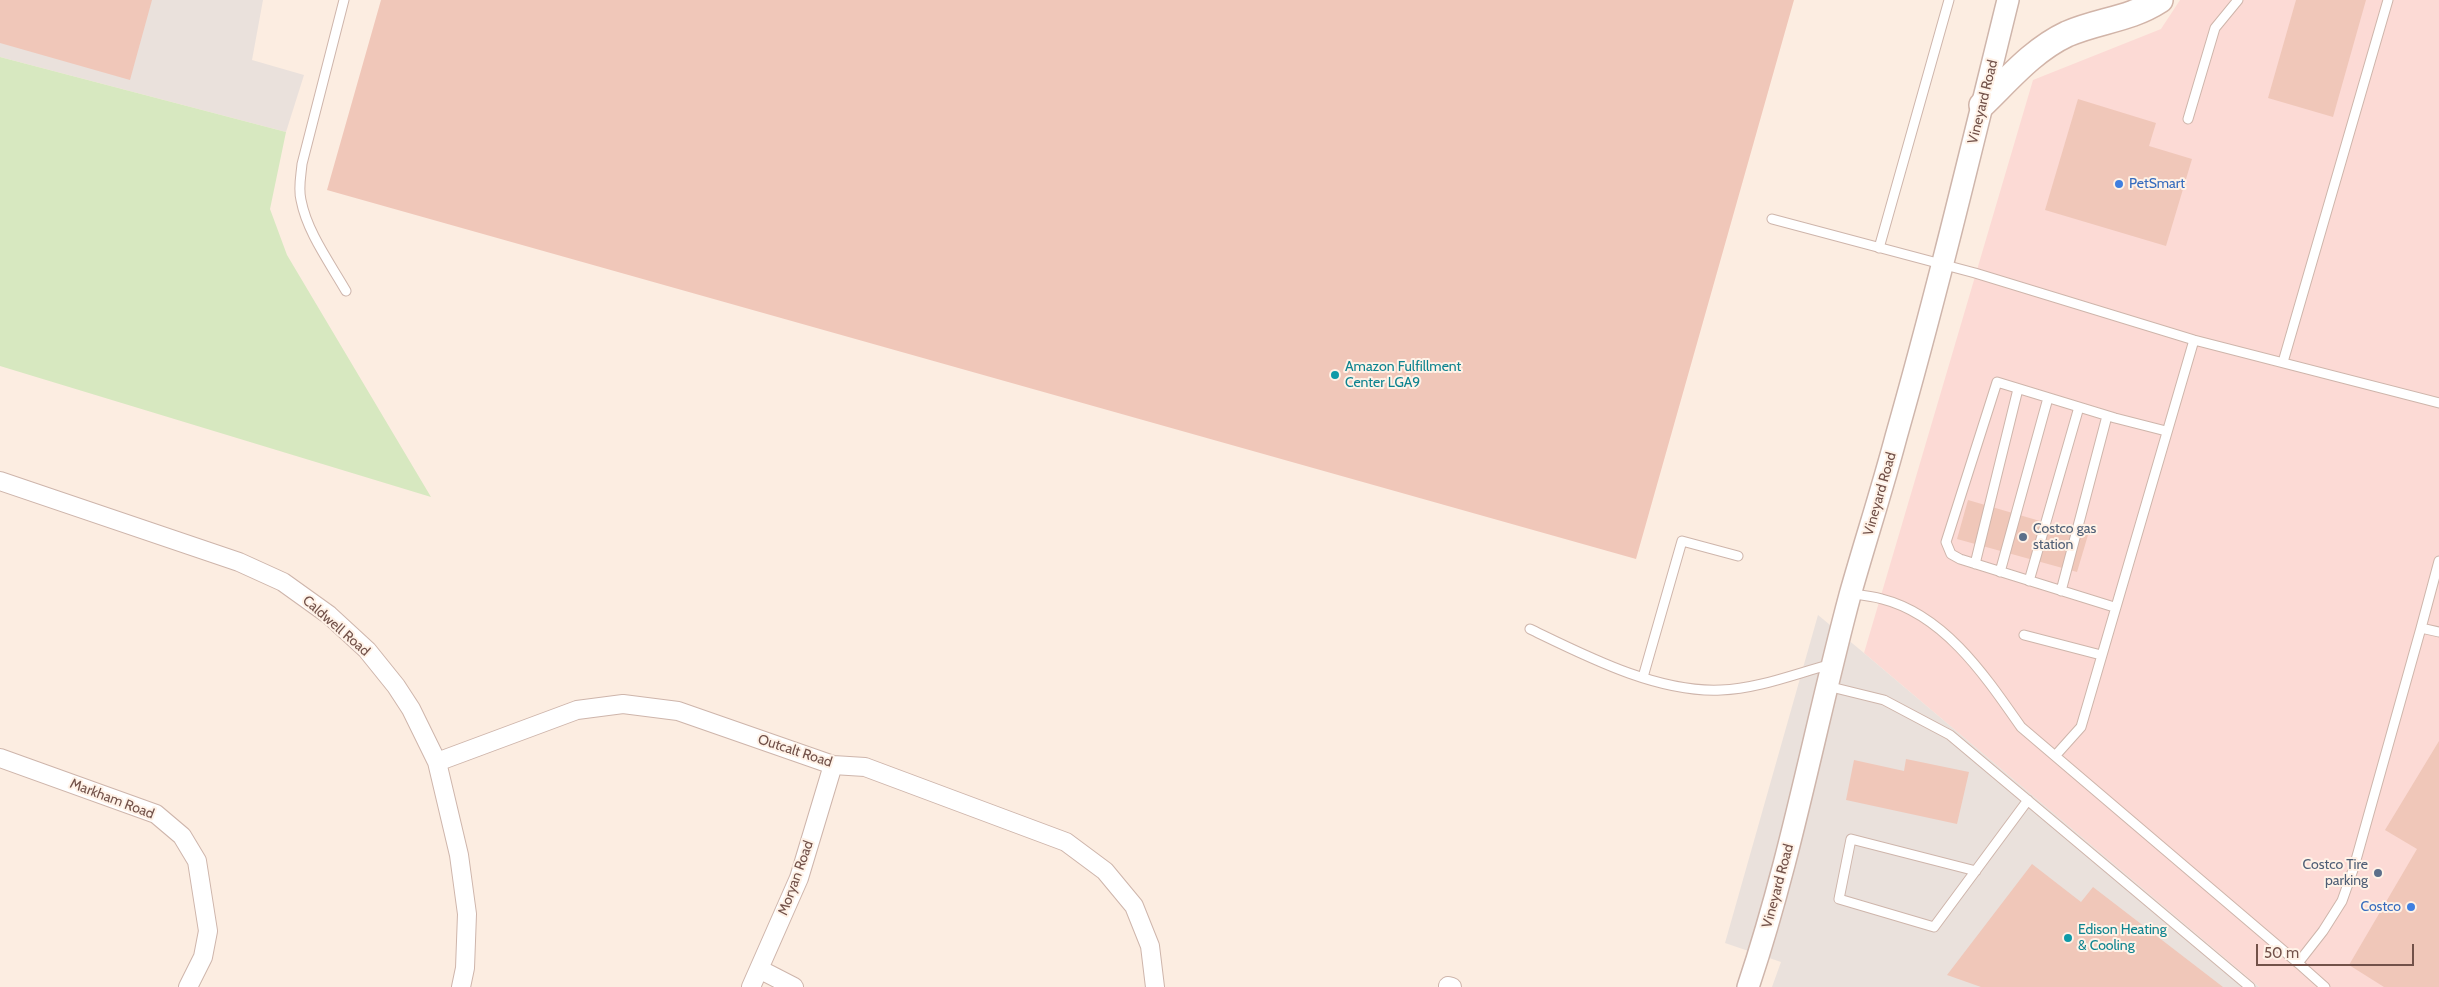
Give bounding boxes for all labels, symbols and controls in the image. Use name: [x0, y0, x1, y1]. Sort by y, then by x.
street label: Vineyard Road: [1964, 58, 2002, 146]
place label: PetSmart: [2129, 176, 2185, 192]
marker: PetSmart: [2113, 178, 2125, 190]
place label: Amazon Fulfillment Center LGA9: [1345, 359, 1461, 392]
marker: Amazon Fulfillment Center LGA9: [1329, 369, 1341, 381]
street label: Vineyard Road: [1860, 450, 1900, 538]
place label: Costco gas station: [2033, 521, 2096, 554]
marker: Costco gas station: [2017, 531, 2029, 543]
street label: Caldwell Road: [299, 592, 373, 660]
street label: Outcalt Road: [756, 731, 834, 771]
street label: Markham Road: [68, 775, 156, 823]
street label: Moryan Road: [775, 838, 817, 918]
street label: Vineyard Road: [1759, 842, 1797, 930]
place label: Costco Tire parking: [2303, 857, 2368, 890]
marker: Costco Tire parking: [2372, 867, 2384, 879]
place label: Costco: [2360, 899, 2401, 915]
marker: Costco: [2405, 901, 2417, 913]
place label: Edison Heating & Cooling: [2078, 922, 2167, 954]
marker: Edison Heating & Cooling: [2062, 932, 2074, 944]
scale bar: [2259, 934, 2416, 966]
text: 50 m: [2264, 944, 2299, 962]

